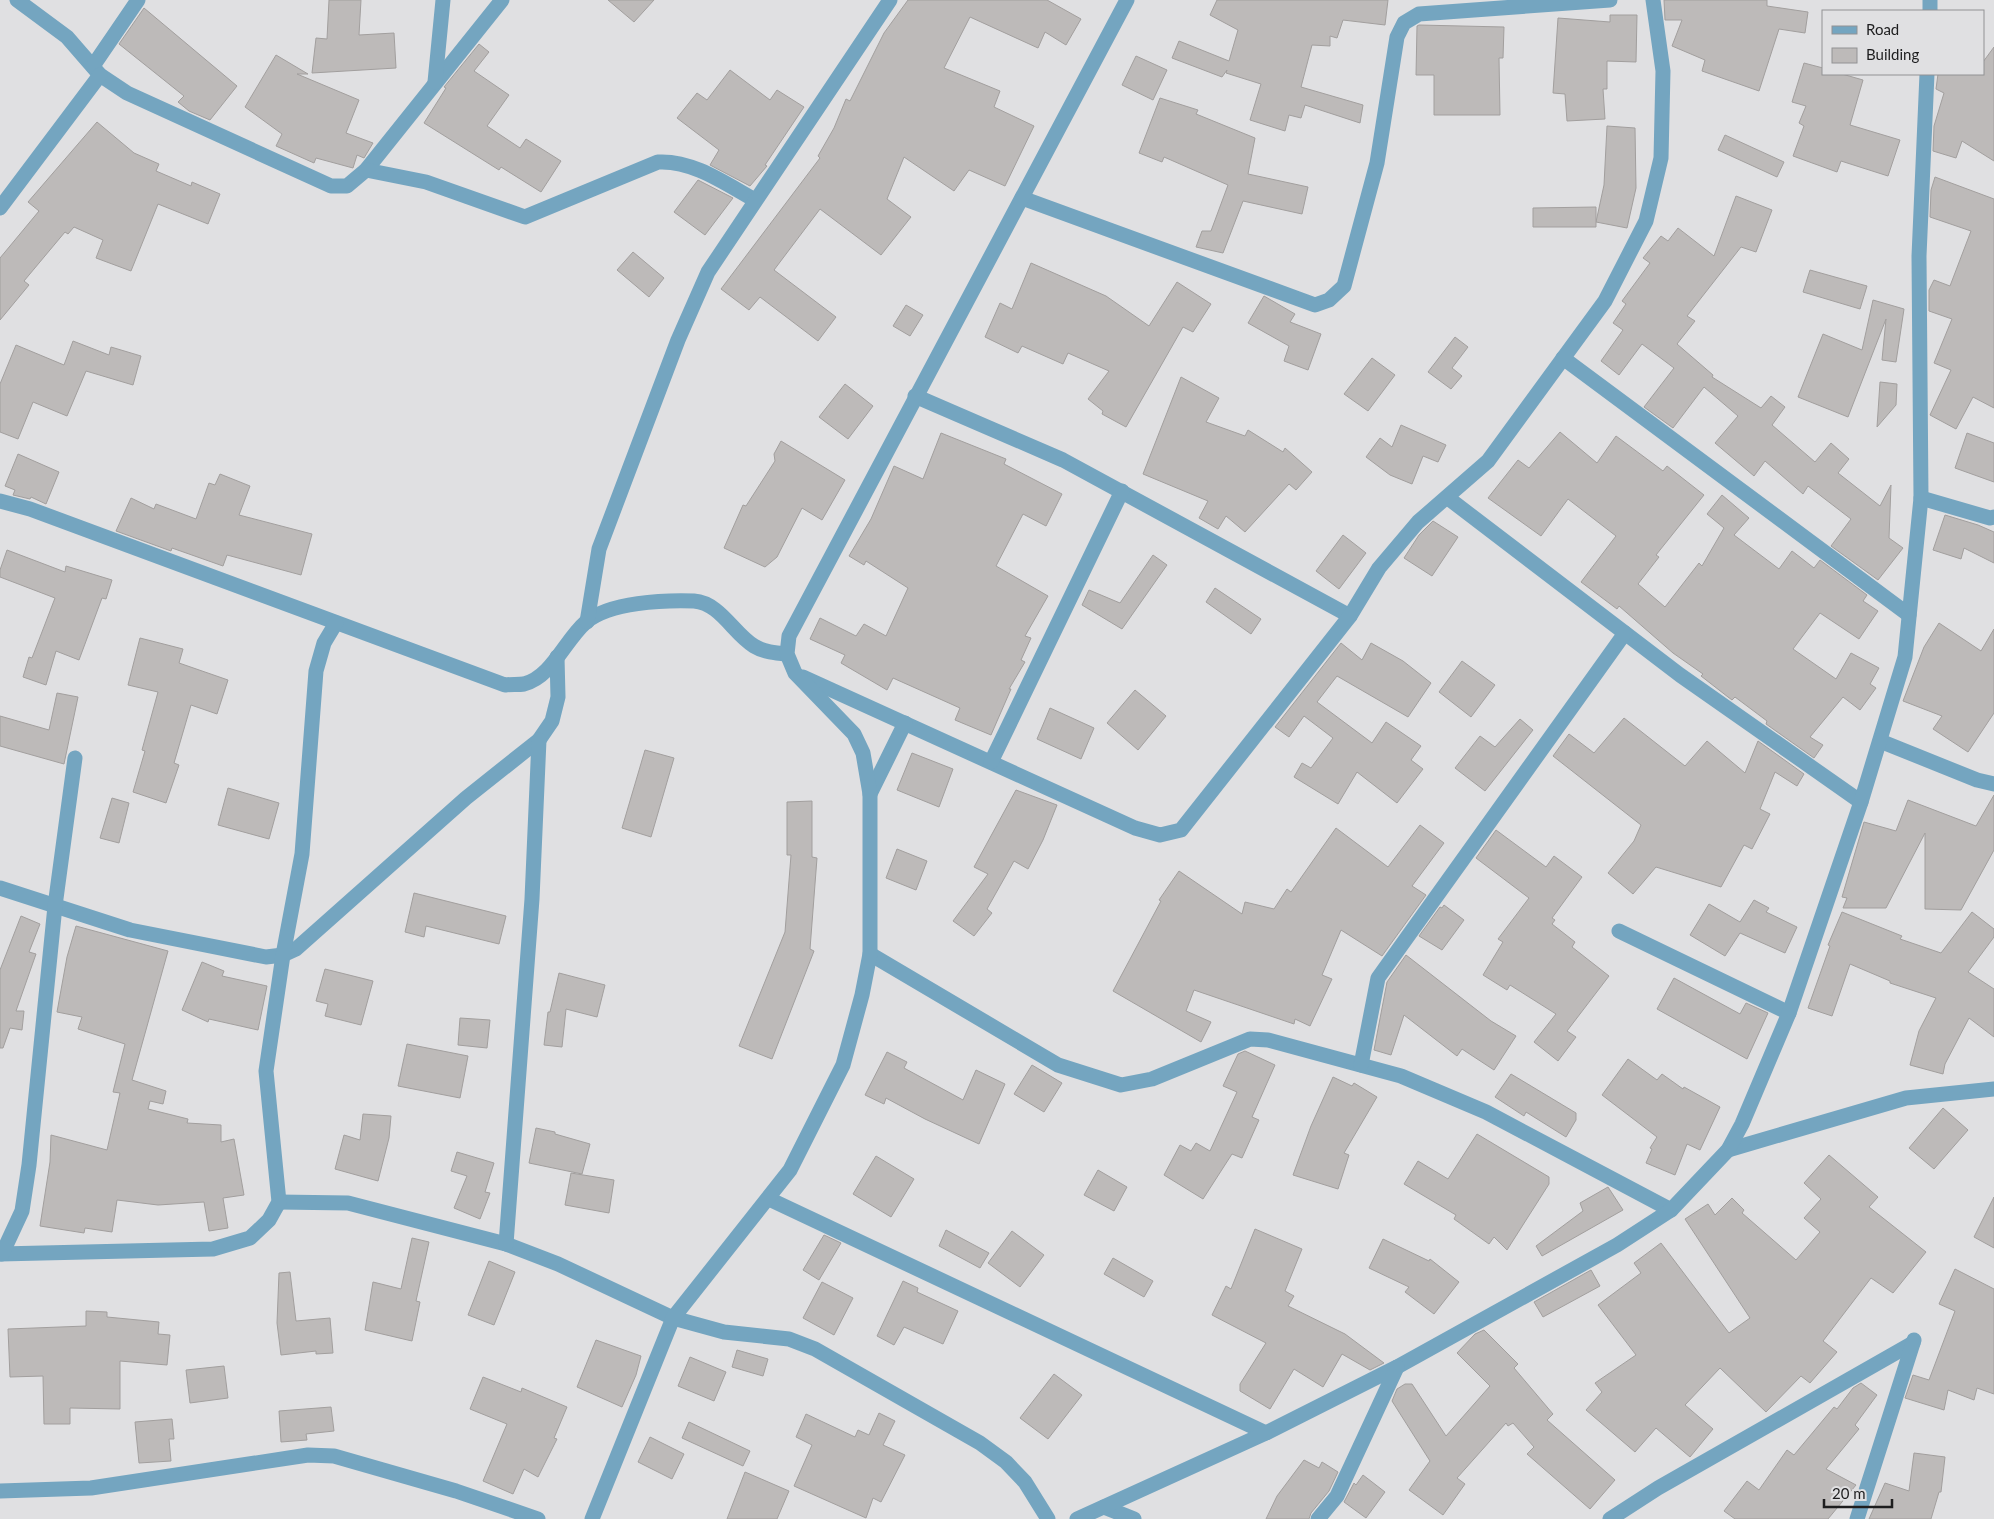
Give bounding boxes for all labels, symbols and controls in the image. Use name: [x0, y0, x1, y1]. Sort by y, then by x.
legend: [1822, 10, 1984, 75]
text: Road: [1866, 20, 1899, 38]
text: Building: [1866, 45, 1919, 63]
scale bar: [1824, 1476, 1892, 1508]
text: 20 m: [1832, 1484, 1866, 1502]

